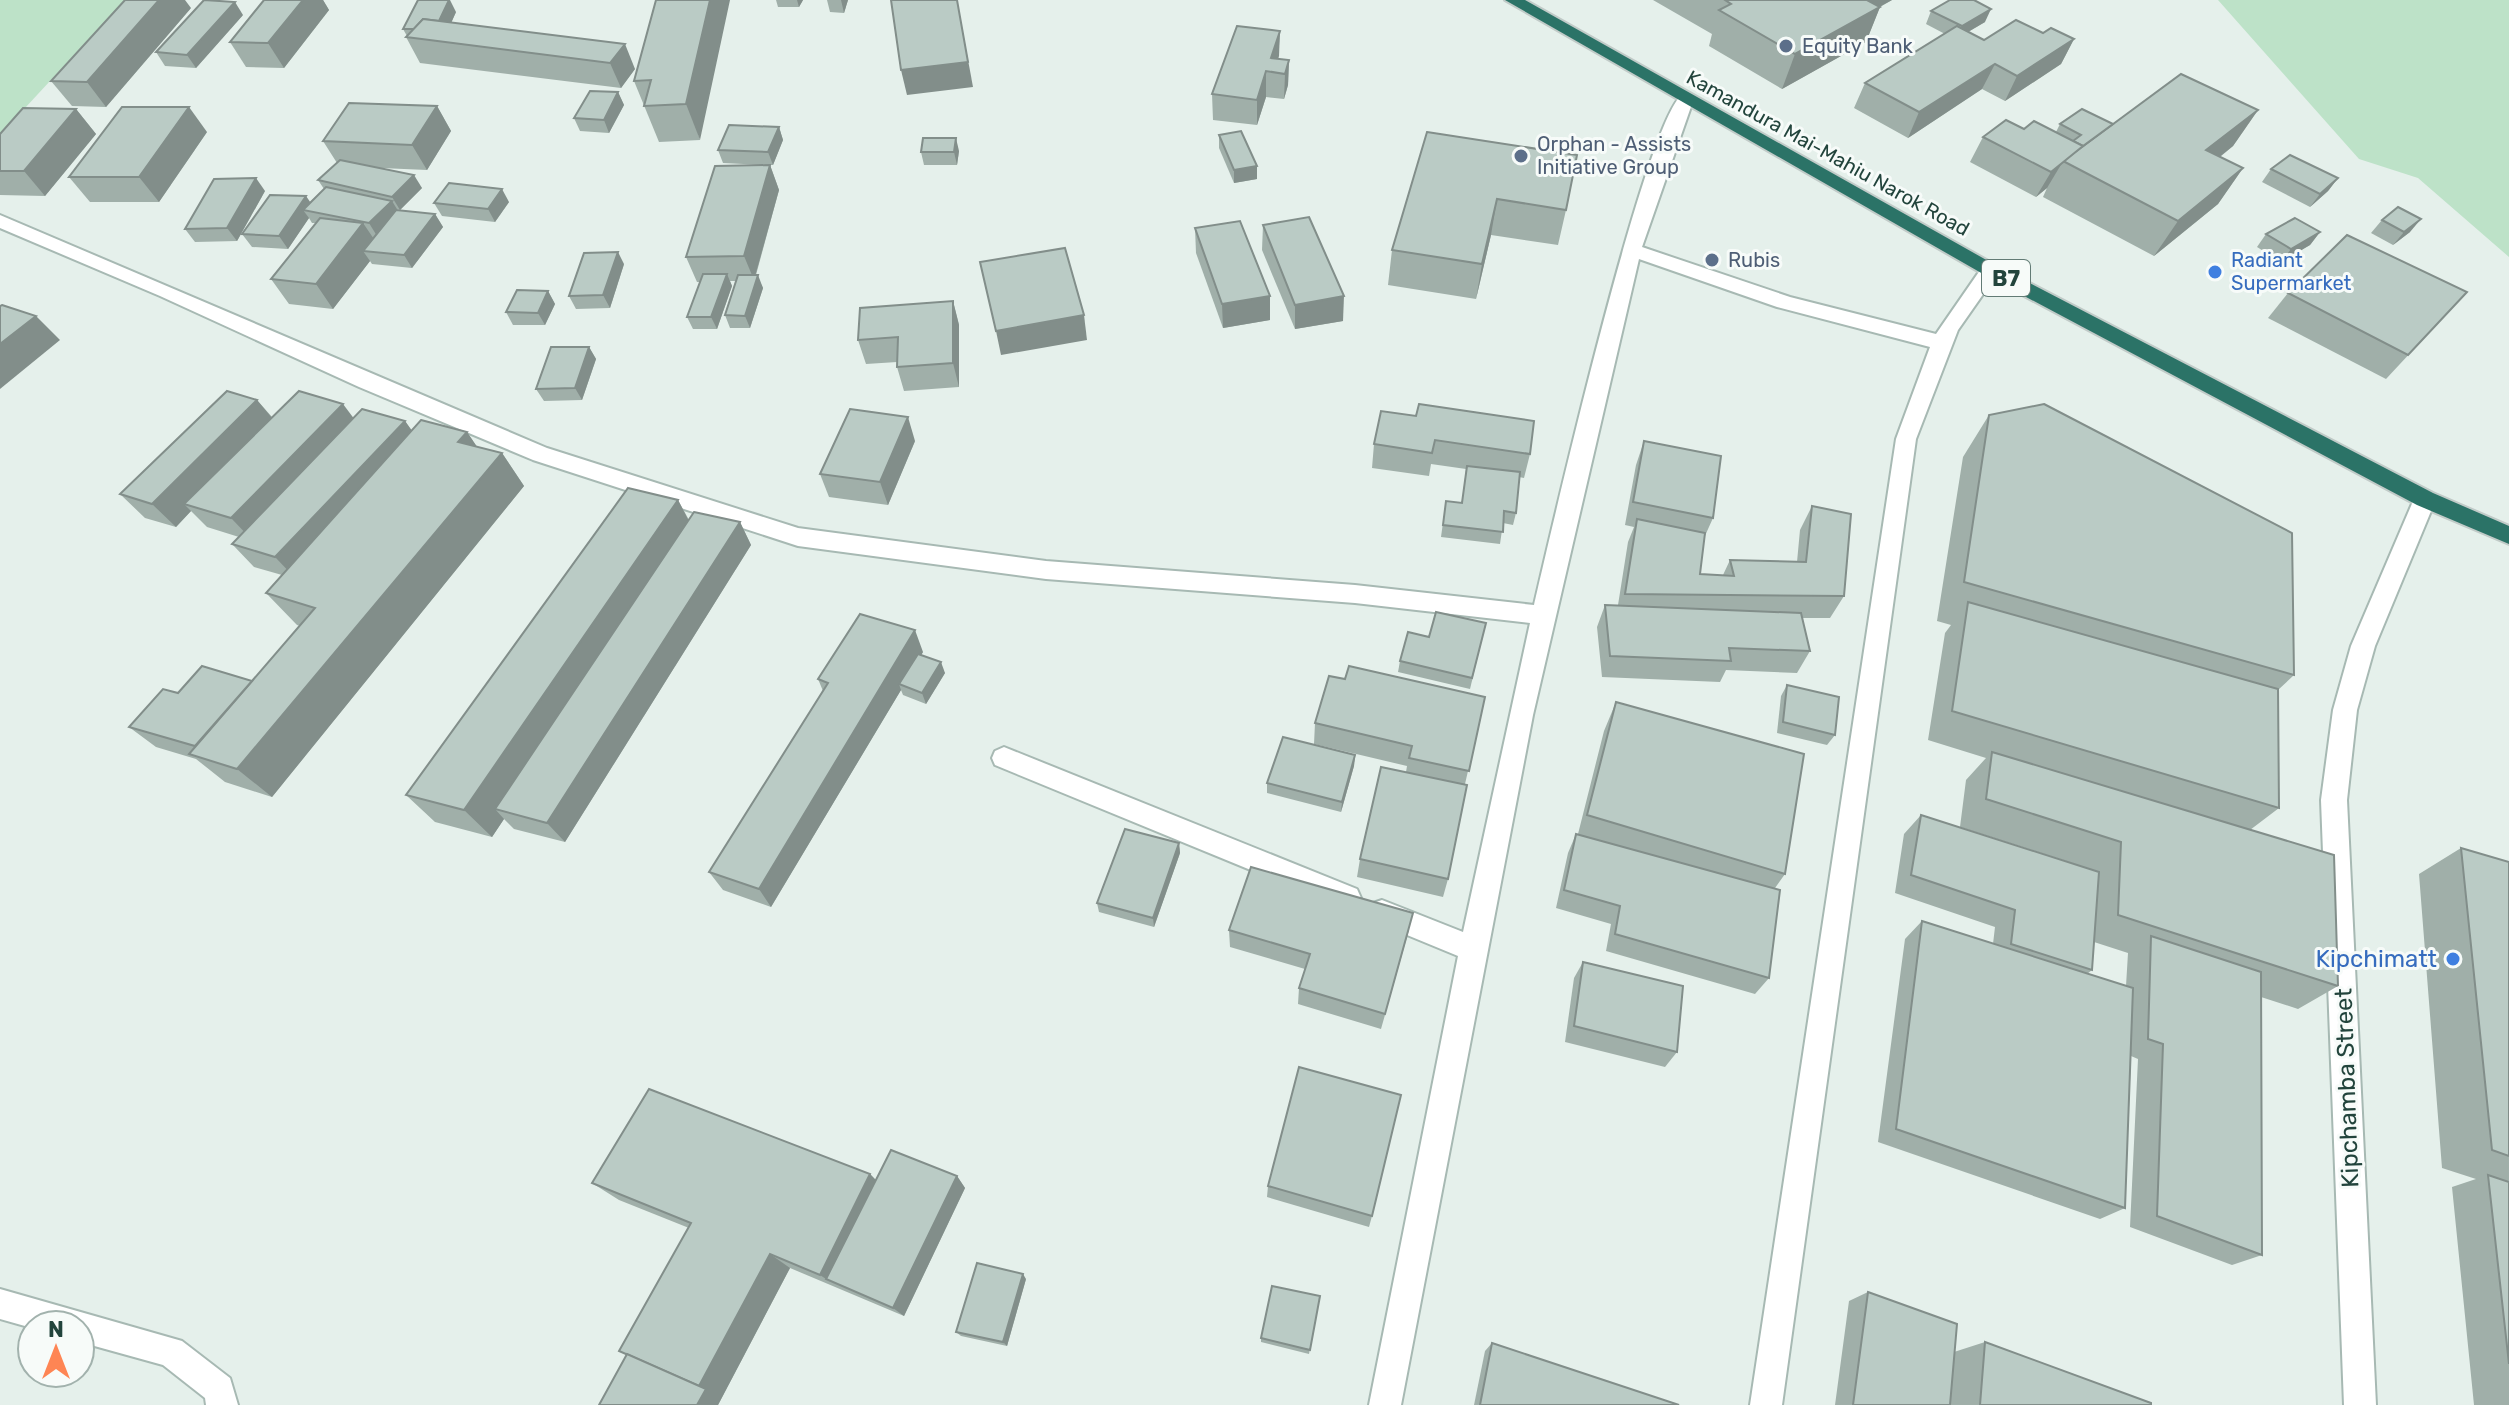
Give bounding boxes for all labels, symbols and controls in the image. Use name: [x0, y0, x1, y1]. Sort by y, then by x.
place label: Equity Bank: [1802, 34, 1914, 58]
marker: Equity Bank: [1777, 37, 1795, 55]
street label: Kamandura Mai-Mahiu Narok Road: [1682, 65, 1974, 241]
place label: Orphan - Assists Initiative Group: [1537, 132, 1691, 179]
marker: Orphan - Assists Initiative Group: [1512, 147, 1530, 165]
place label: Rubis: [1728, 248, 1780, 272]
place label: Radiant Supermarket: [2231, 248, 2352, 295]
marker: Rubis: [1703, 251, 1721, 269]
road number: B7: [1982, 260, 2030, 296]
marker: Radiant Supermarket: [2206, 263, 2224, 281]
place label: Kipchimatt: [2316, 945, 2437, 973]
marker: Kipchimatt: [2444, 950, 2462, 968]
street label: Kipchamba Street: [2330, 988, 2364, 1188]
north arrow: [16, 1309, 96, 1389]
text: N: [48, 1316, 64, 1343]

